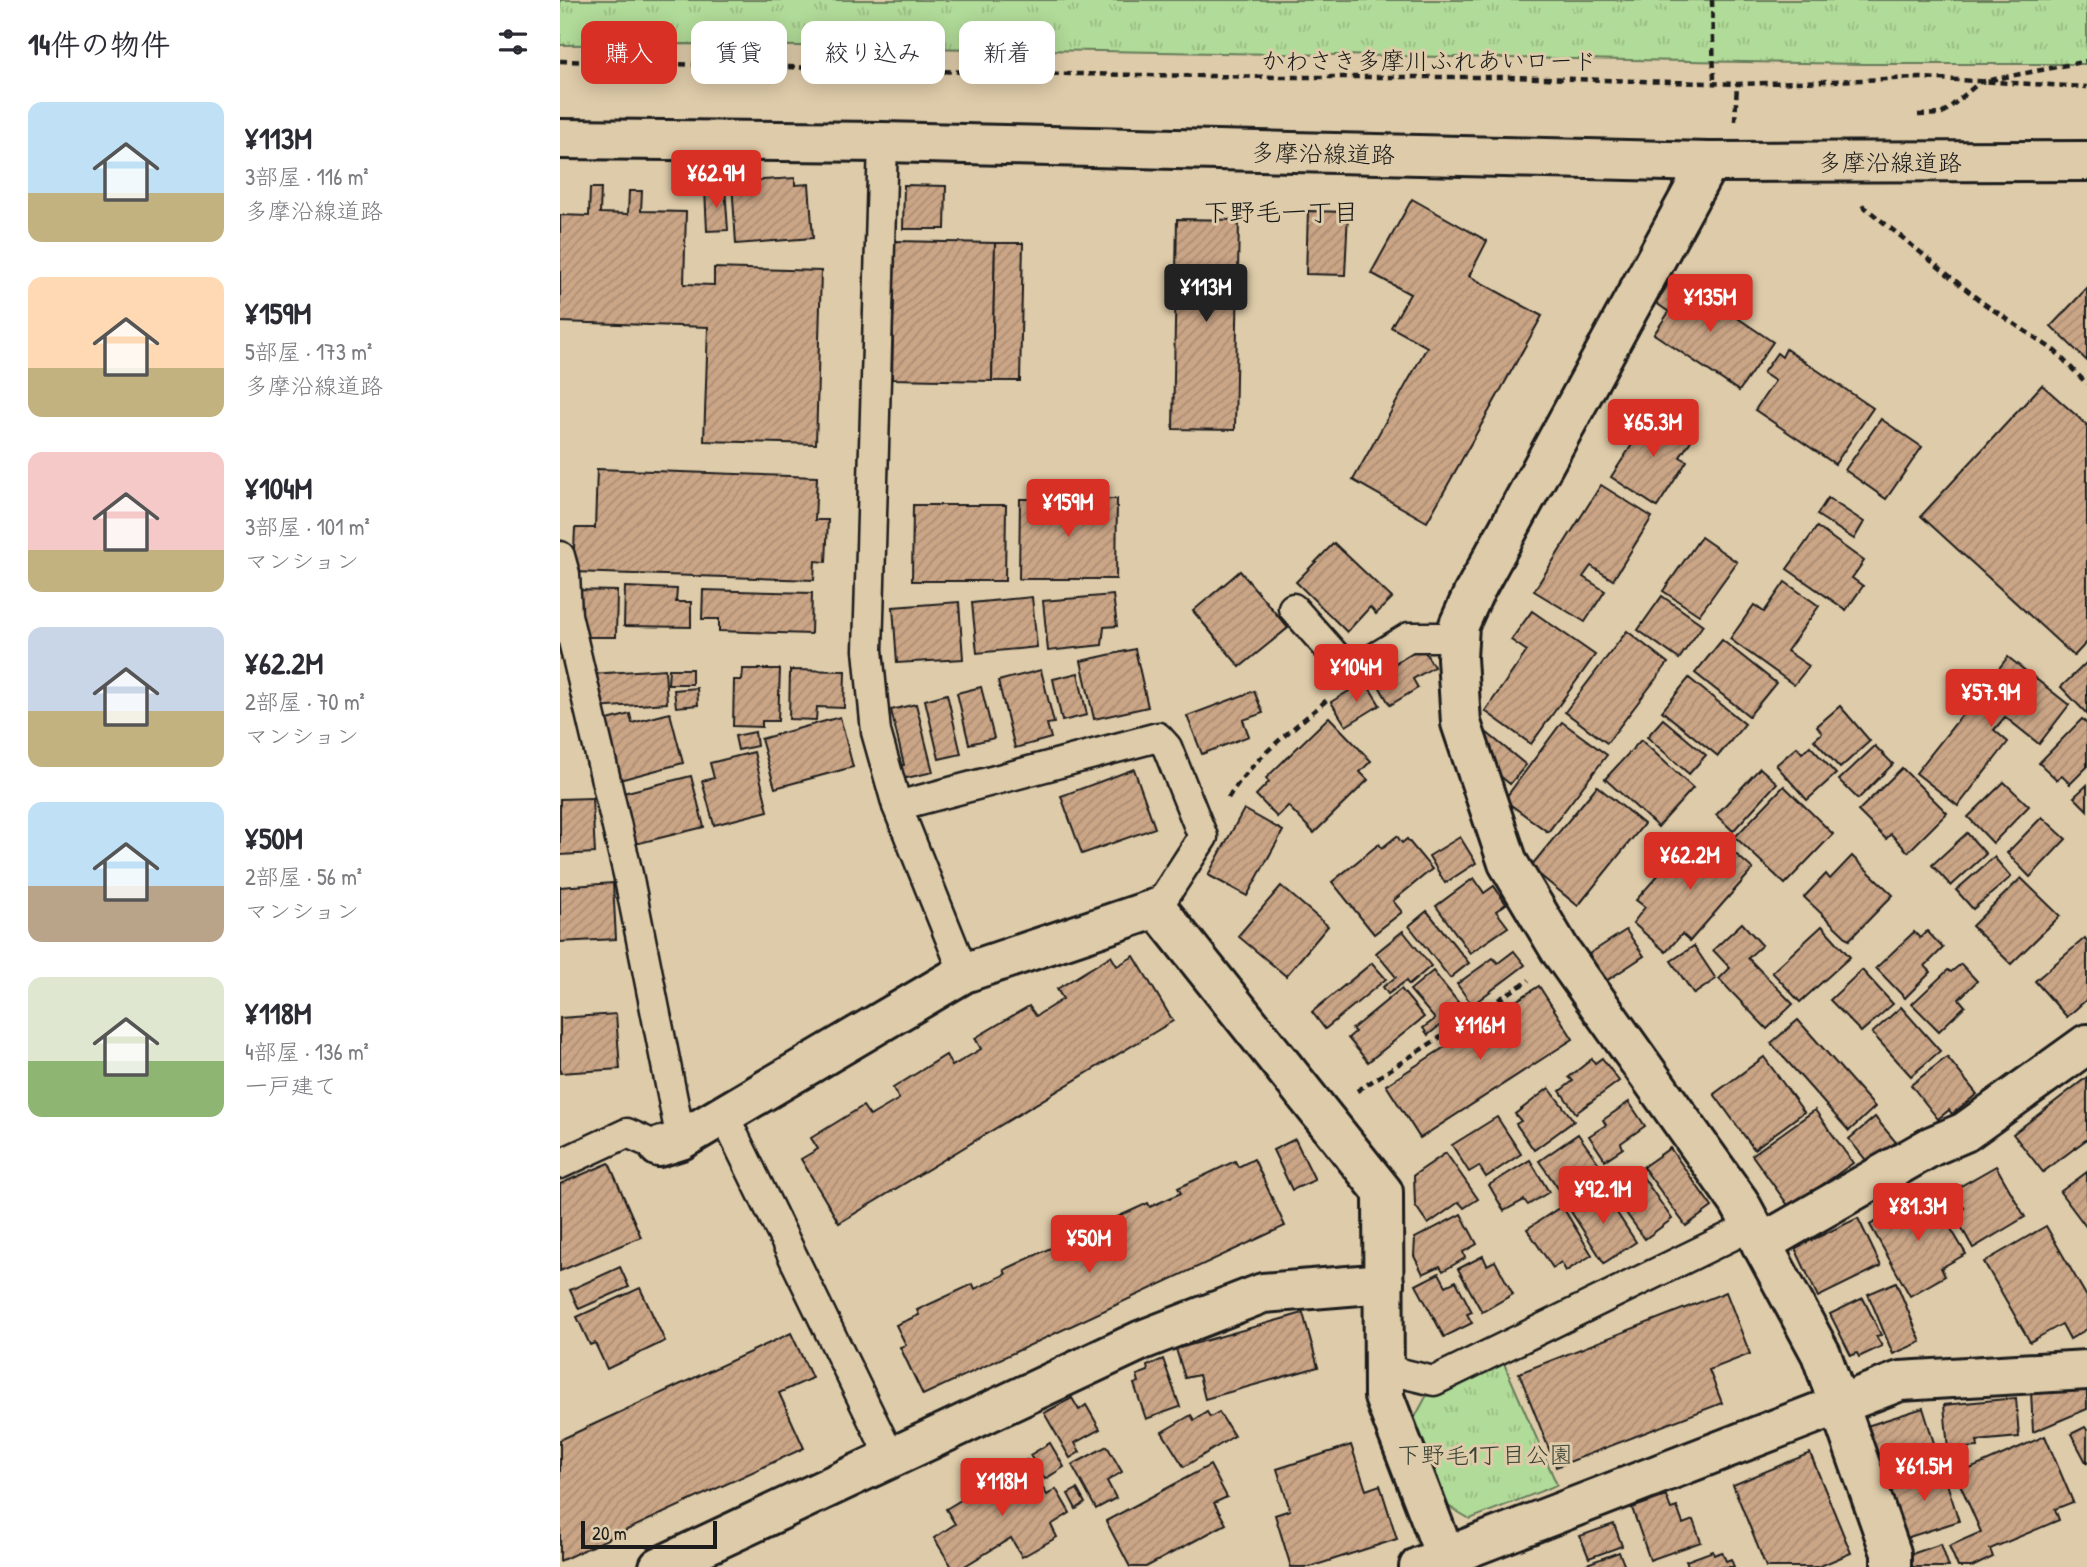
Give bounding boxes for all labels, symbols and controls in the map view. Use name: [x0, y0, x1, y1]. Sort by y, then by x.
chip: 購入: [581, 21, 677, 84]
chip: 賃貸: [691, 21, 787, 84]
chip: 絞り込み: [801, 21, 945, 84]
chip: 新着: [959, 21, 1055, 84]
icon: filters: [494, 23, 532, 61]
text: 14件の物件: [28, 24, 170, 64]
street label: かわさき多摩川ふれあいロード: [1261, 44, 1597, 76]
text: ¥113M: [245, 118, 312, 158]
icon: home: [84, 130, 168, 214]
street label: 多摩沿線道路: [1251, 136, 1395, 170]
street label: 多摩沿線道路: [1818, 146, 1962, 178]
pin: ¥62.9M: [659, 150, 773, 210]
text: ¥62.9M: [687, 157, 745, 188]
text: 3部屋 · 116 m²: [245, 161, 369, 192]
district label: 下野毛一丁目: [1203, 194, 1359, 229]
text: 多摩沿線道路: [245, 195, 383, 226]
pin: ¥113M: [1157, 264, 1255, 324]
text: ¥113M: [1180, 271, 1232, 302]
pin: ¥135M: [1661, 274, 1759, 334]
text: ¥135M: [1684, 281, 1736, 312]
text: ¥159M: [245, 293, 311, 333]
icon: home: [84, 305, 168, 389]
text: 5部屋 · 173 m²: [245, 336, 372, 367]
text: 多摩沿線道路: [245, 370, 383, 401]
pin: ¥65.3M: [1596, 400, 1710, 459]
text: ¥65.3M: [1624, 406, 1682, 437]
text: ¥104M: [245, 468, 312, 508]
icon: home: [84, 480, 168, 564]
pin: ¥159M: [1019, 480, 1117, 539]
text: ¥159M: [1043, 486, 1093, 517]
text: 3部屋 · 101 m²: [245, 511, 370, 542]
text: マンション: [245, 545, 359, 576]
text: ¥62.2M: [245, 643, 323, 683]
pin: ¥104M: [1307, 644, 1405, 704]
text: ¥104M: [1330, 651, 1382, 682]
icon: home: [84, 655, 168, 739]
pin: ¥57.9M: [1934, 670, 2048, 729]
text: ¥57.9M: [1962, 676, 2020, 707]
text: 2部屋 · 70 m²: [245, 686, 365, 717]
text: マンション: [245, 720, 359, 751]
text: ¥50M: [245, 818, 303, 858]
icon: home: [84, 830, 168, 914]
pin: ¥62.2M: [1633, 832, 1747, 892]
text: ¥62.2M: [1660, 839, 1720, 870]
text: 2部屋 · 56 m²: [245, 861, 362, 892]
text: マンション: [245, 895, 359, 926]
text: ¥118M: [245, 993, 312, 1033]
pin: ¥116M: [1431, 1002, 1529, 1062]
icon: home: [84, 1005, 168, 1089]
text: ¥116M: [1455, 1009, 1505, 1040]
text: 4部屋 · 136 m²: [245, 1036, 369, 1067]
text: 一戸建て: [245, 1070, 337, 1101]
pin: ¥92.1M: [1546, 1166, 1660, 1226]
text: ¥92.1M: [1575, 1173, 1631, 1204]
pin: ¥81.3M: [1861, 1184, 1975, 1243]
text: ¥81.3M: [1889, 1190, 1947, 1221]
pin: ¥50M: [1048, 1216, 1130, 1275]
text: ¥50M: [1067, 1222, 1111, 1253]
park label: 下野毛1丁目公園: [1397, 1438, 1573, 1470]
pin: ¥61.5M: [1867, 1444, 1981, 1503]
text: ¥61.5M: [1896, 1450, 1952, 1481]
pin: ¥118M: [953, 1458, 1051, 1518]
text: ¥118M: [976, 1465, 1028, 1496]
scale bar: [581, 1518, 718, 1550]
text: 20 m: [592, 1520, 627, 1546]

